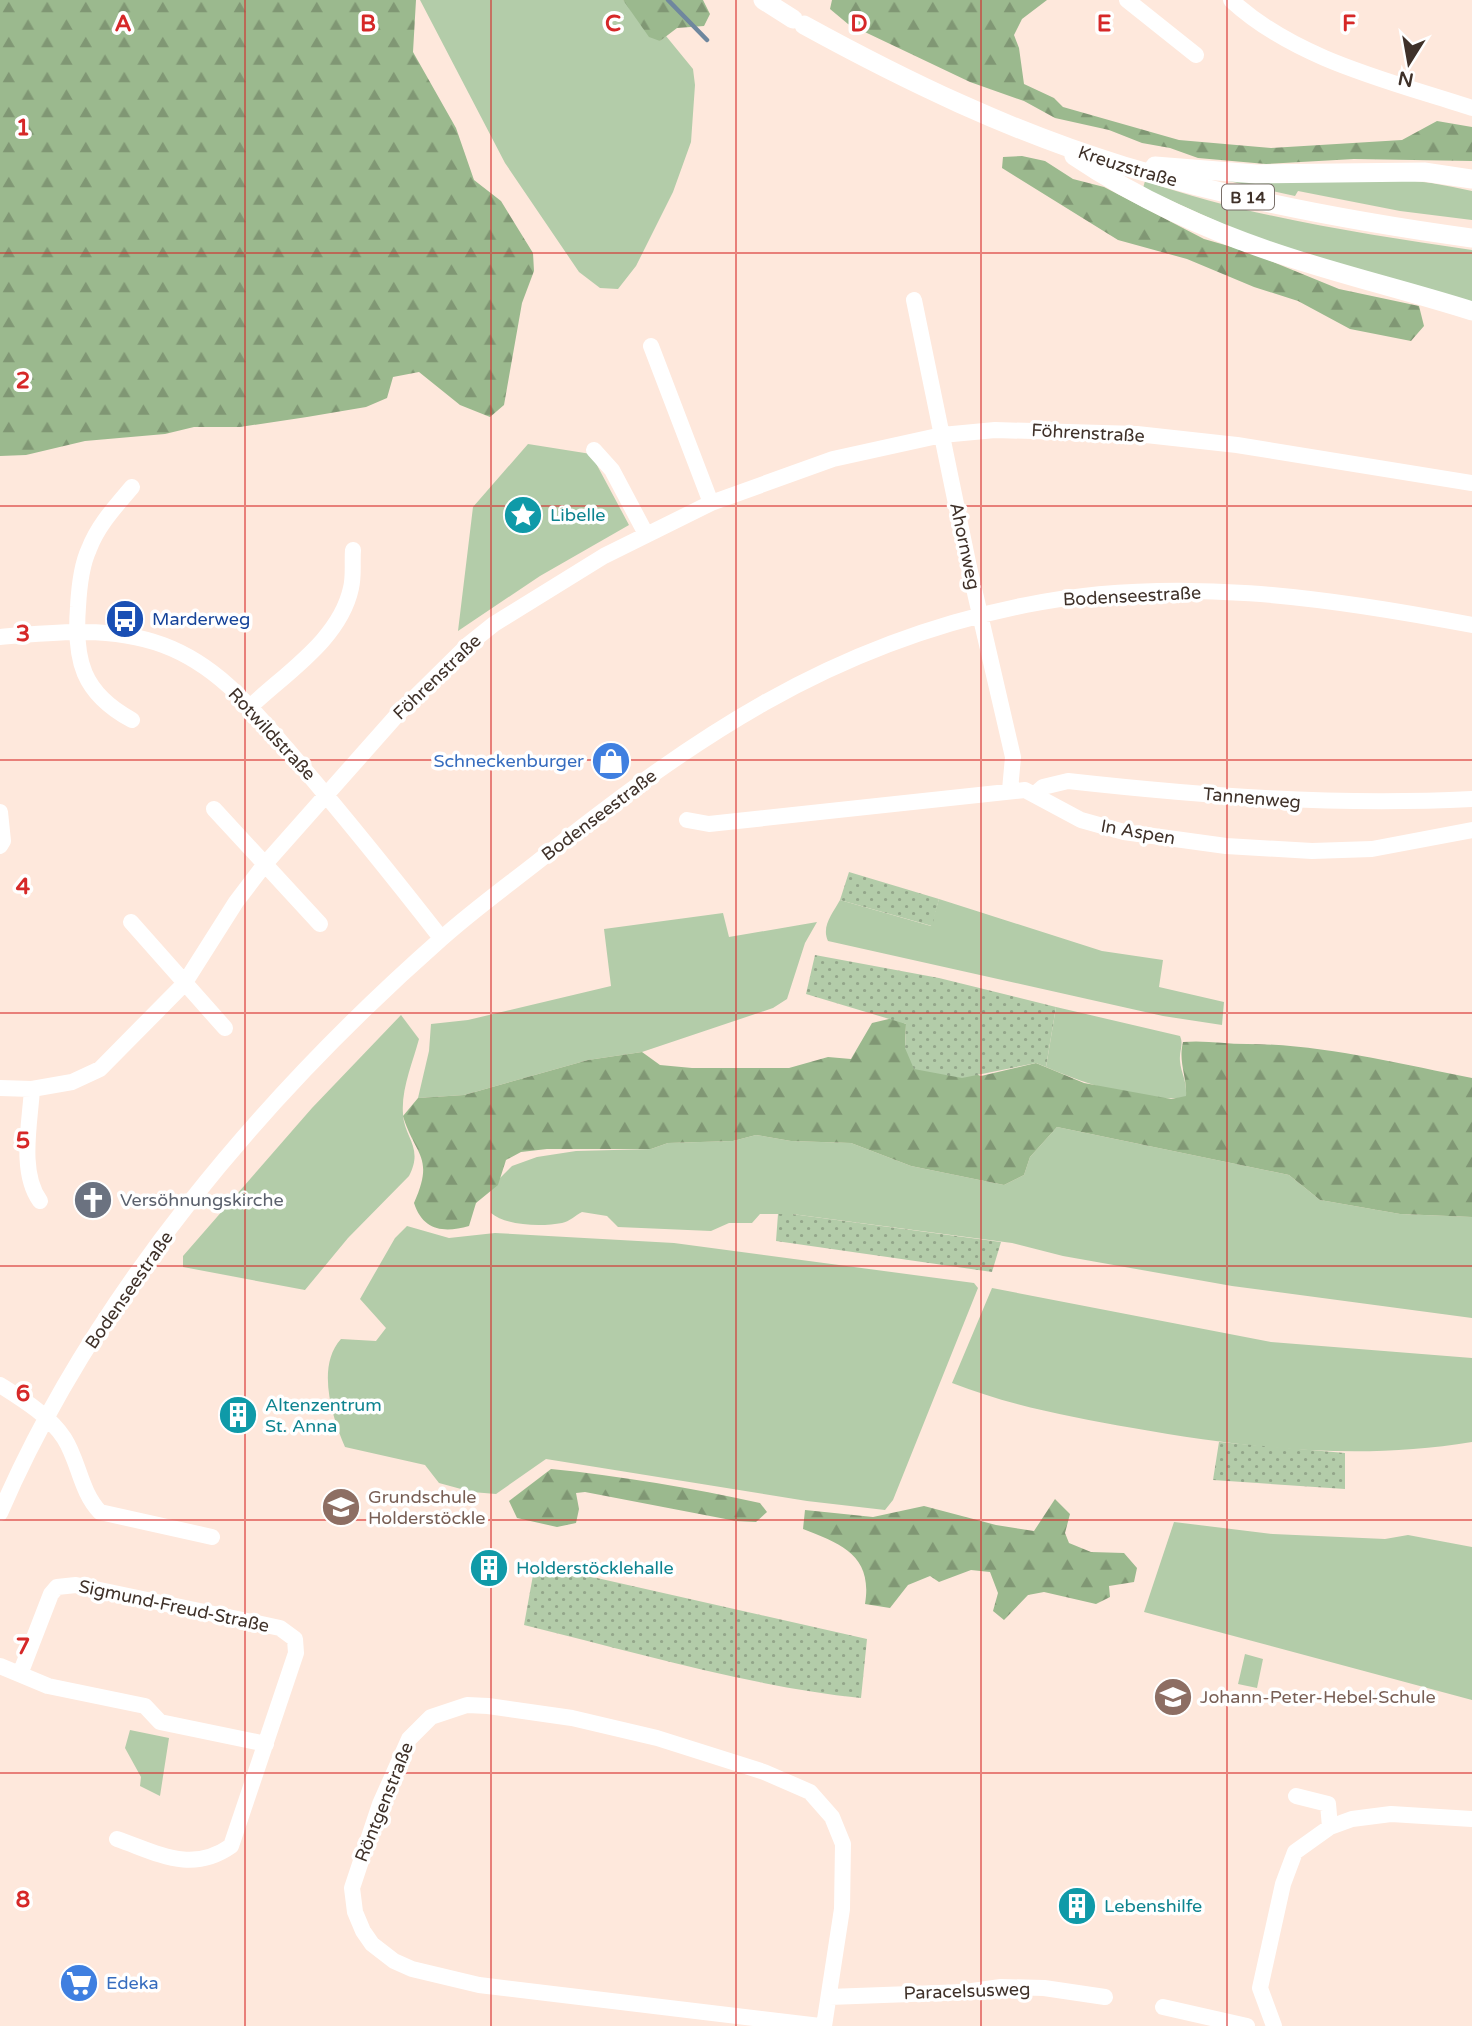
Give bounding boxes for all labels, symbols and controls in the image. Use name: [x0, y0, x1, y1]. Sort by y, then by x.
text: A: [114, 10, 132, 38]
text: B: [360, 10, 376, 38]
text: C: [605, 10, 621, 38]
text: D: [850, 10, 868, 38]
text: E: [1097, 10, 1111, 38]
text: F: [1342, 10, 1356, 38]
north arrow: [1374, 28, 1444, 98]
text: N: [1396, 66, 1416, 91]
text: 1: [16, 114, 30, 142]
street label: Kreuzstraße: [1075, 141, 1180, 192]
road number: B 14: [1222, 184, 1274, 210]
text: 2: [16, 367, 30, 395]
street label: Föhrenstraße: [1031, 419, 1145, 447]
place icon: Libelle: [502, 494, 544, 536]
street label: Ahornweg: [945, 500, 985, 592]
place label: Libelle: [550, 504, 606, 526]
street label: Bodenseestraße: [1062, 581, 1202, 611]
bus stop icon: Marderweg: [104, 598, 146, 640]
place label: Marderweg: [152, 608, 250, 630]
text: 3: [16, 620, 30, 648]
street label: Föhrenstraße: [389, 630, 485, 724]
street label: Rotwildstraße: [223, 683, 321, 785]
shop icon: Schneckenburger: [590, 740, 632, 782]
place label: Schneckenburger: [433, 750, 584, 772]
street label: Bodenseestraße: [537, 765, 661, 865]
street label: Tannenweg: [1202, 783, 1302, 813]
street label: In Aspen: [1099, 815, 1177, 849]
text: 4: [16, 873, 31, 901]
text: 5: [16, 1127, 30, 1155]
church icon: Versöhnungskirche: [72, 1179, 114, 1221]
place label: Versöhnungskirche: [120, 1189, 284, 1211]
street label: Bodenseestraße: [80, 1227, 178, 1353]
text: 6: [16, 1380, 30, 1408]
building icon: Altenzentrum St. Anna: [217, 1394, 259, 1436]
place label: Altenzentrum St. Anna: [265, 1394, 382, 1437]
school or university icon: Grundschule Holderstöckle: [320, 1486, 362, 1528]
place label: Grundschule Holderstöckle: [368, 1486, 486, 1529]
building icon: Holderstöcklehalle: [468, 1547, 510, 1589]
place label: Holderstöcklehalle: [516, 1557, 674, 1579]
street label: Sigmund-Freud-Straße: [77, 1575, 271, 1637]
text: 7: [16, 1633, 30, 1661]
school or university icon: Johann-Peter-Hebel-Schule: [1152, 1676, 1194, 1718]
place label: Johann-Peter-Hebel-Schule: [1200, 1686, 1436, 1708]
street label: Röntgenstraße: [350, 1739, 418, 1865]
building icon: Lebenshilfe: [1056, 1885, 1098, 1927]
text: 8: [16, 1886, 30, 1914]
place label: Lebenshilfe: [1104, 1895, 1202, 1917]
supermarket icon: Edeka: [58, 1962, 100, 2004]
place label: Edeka: [106, 1972, 159, 1994]
street label: Paracelsusweg: [903, 1978, 1031, 2004]

